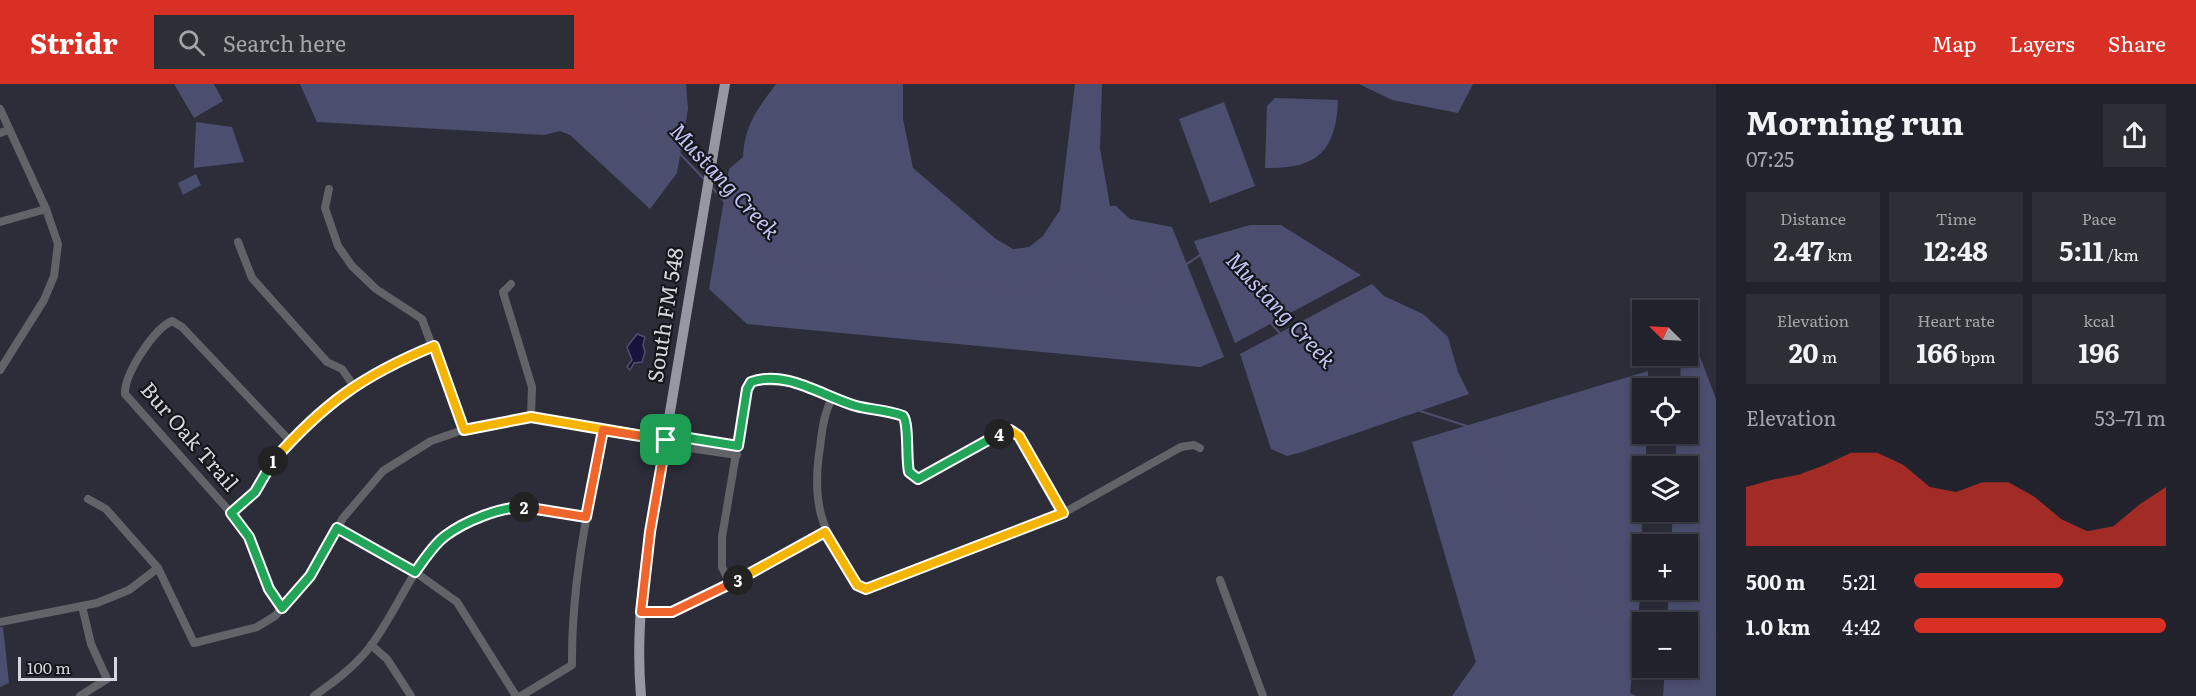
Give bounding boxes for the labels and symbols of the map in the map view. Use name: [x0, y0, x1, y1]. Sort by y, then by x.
water label: Mustang Creek: [663, 114, 789, 246]
water label: Mustang Creek: [1219, 243, 1345, 375]
street label: South FM 548: [638, 245, 689, 384]
north arrow: [1632, 300, 1698, 366]
street label: Bur Oak Trail: [135, 374, 247, 497]
pin: [640, 414, 691, 465]
pin: 4: [984, 419, 1014, 449]
pin: 1: [258, 446, 288, 476]
pin: 2: [509, 492, 539, 522]
pin: 3: [723, 565, 753, 595]
scale bar: [18, 654, 117, 682]

